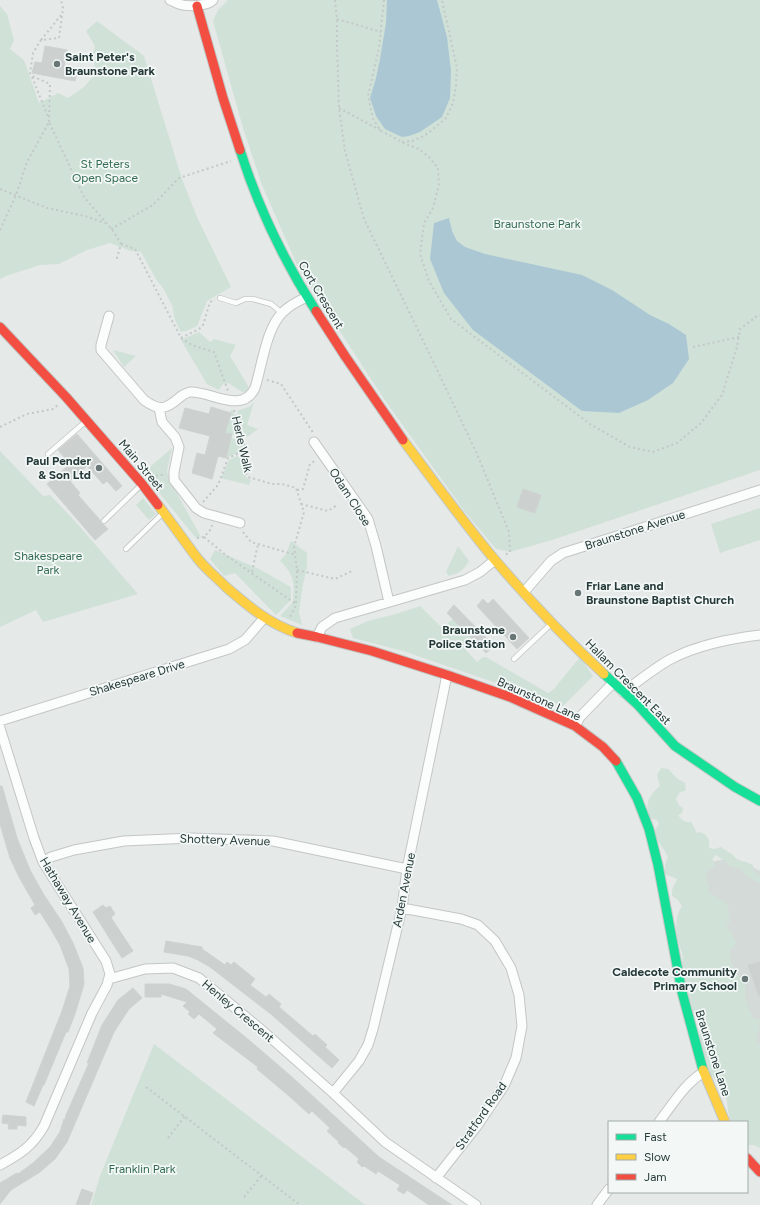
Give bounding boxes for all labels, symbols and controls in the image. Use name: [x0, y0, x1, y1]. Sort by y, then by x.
place label: Saint Peter's Braunstone Park: [65, 50, 156, 78]
marker: Saint Peter's Braunstone Park: [52, 59, 62, 69]
park label: St Peters Open Space: [72, 157, 139, 185]
park label: Braunstone Park: [494, 217, 581, 231]
street label: Cort Crescent: [295, 259, 347, 332]
street label: Herle Walk: [229, 414, 255, 474]
street label: Main Street: [116, 437, 167, 494]
place label: Paul Pender & Son Ltd: [26, 454, 91, 482]
marker: Paul Pender & Son Ltd: [94, 463, 104, 473]
street label: Odam Close: [326, 465, 374, 529]
street label: Braunstone Avenue: [583, 507, 687, 553]
park label: Shakespeare Park: [14, 549, 83, 577]
place label: Friar Lane and Braunstone Baptist Church: [586, 579, 734, 607]
marker: Friar Lane and Braunstone Baptist Church: [573, 588, 583, 598]
place label: Braunstone Police Station: [429, 623, 505, 651]
marker: Braunstone Police Station: [508, 632, 518, 642]
street label: Hallam Crescent East: [582, 636, 674, 728]
street label: Shakespeare Drive: [88, 657, 187, 699]
street label: Braunstone Lane: [495, 674, 583, 724]
street label: Shottery Avenue: [180, 831, 271, 849]
street label: Arden Avenue: [390, 851, 418, 929]
street label: Hathaway Avenue: [37, 855, 99, 946]
place label: Caldecote Community Primary School: [612, 965, 737, 993]
marker: Caldecote Community Primary School: [740, 974, 750, 984]
street label: Henley Crescent: [199, 977, 277, 1045]
street label: Braunstone Lane: [692, 1008, 734, 1098]
street label: Stratford Road: [452, 1079, 510, 1153]
legend: [608, 1121, 748, 1193]
text: Fast: [644, 1130, 667, 1144]
text: Slow: [644, 1150, 671, 1164]
park label: Franklin Park: [109, 1162, 176, 1176]
text: Jam: [644, 1170, 667, 1184]

